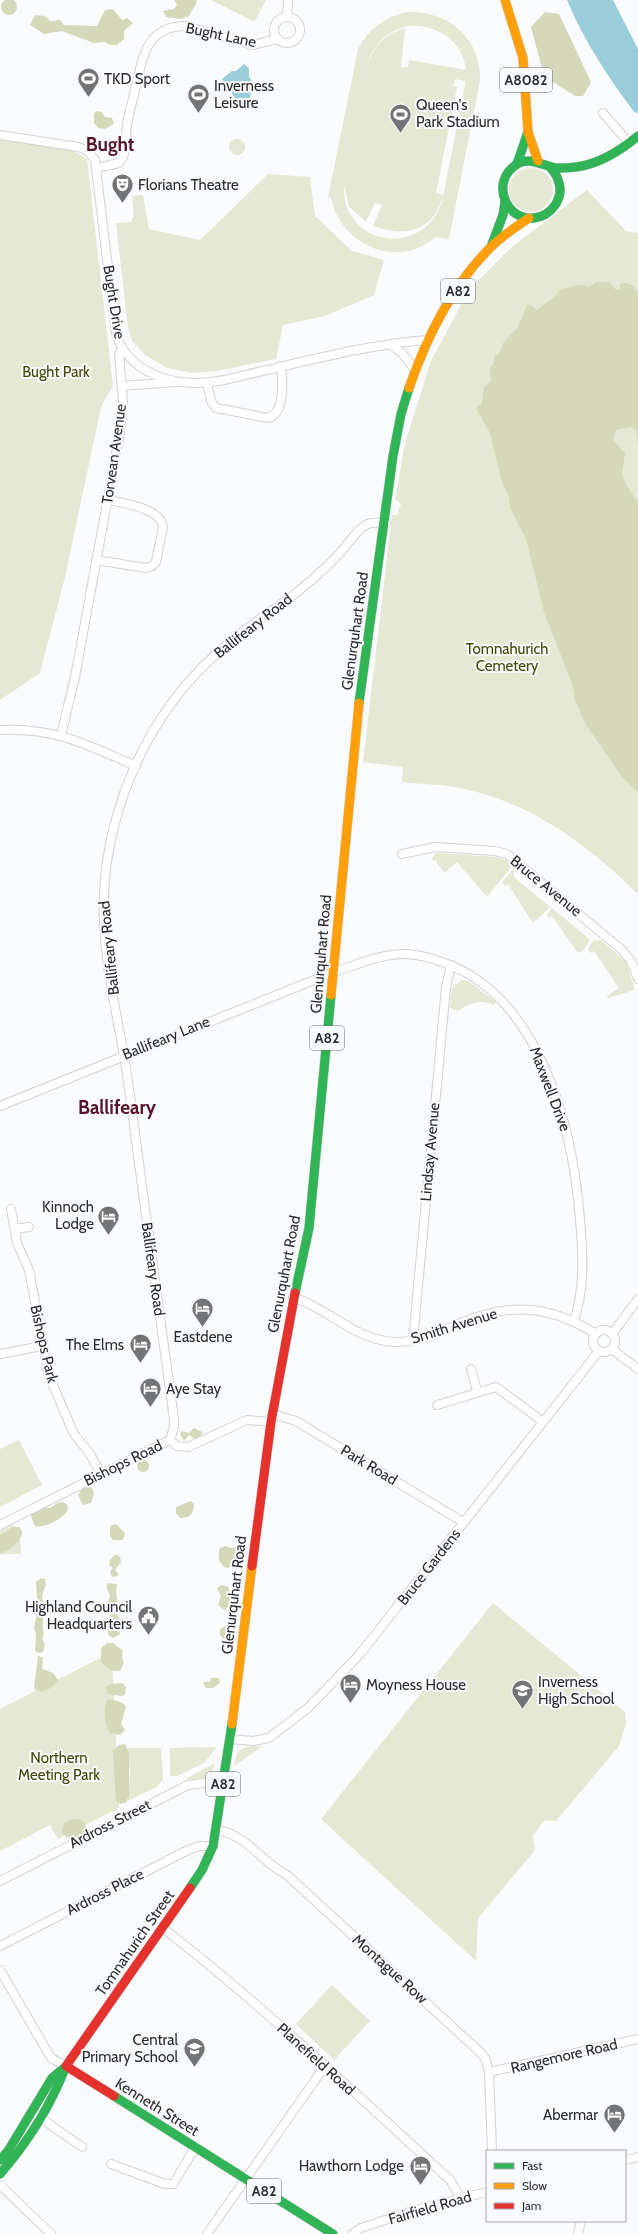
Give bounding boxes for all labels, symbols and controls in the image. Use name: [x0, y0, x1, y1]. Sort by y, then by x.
street label: Bught Lane: [184, 19, 258, 51]
sports icon: TKD Sport: [75, 66, 101, 99]
road number: A8082: [500, 68, 552, 92]
place label: TKD Sport: [104, 70, 170, 88]
place label: Inverness Leisure: [214, 77, 274, 112]
sports icon: Inverness Leisure: [186, 82, 212, 115]
place label: Queen's Park Stadium: [416, 96, 500, 131]
sports icon: Queen's Park Stadium: [388, 101, 414, 134]
district label: Bught: [86, 133, 135, 156]
theatre icon: Florians Theatre: [110, 172, 136, 205]
place label: Florians Theatre: [138, 176, 239, 194]
street label: Bught Drive: [99, 264, 129, 340]
road number: A82: [441, 279, 475, 303]
park label: Bught Park: [22, 363, 90, 381]
street label: Torvean Avenue: [98, 402, 130, 505]
street label: Glenurquhart Road: [338, 571, 372, 691]
street label: Ballifeary Road: [210, 590, 296, 662]
park label: Tomnahurich Cemetery: [466, 640, 548, 675]
street label: Bruce Avenue: [507, 852, 586, 921]
street label: Glenurquhart Road: [307, 894, 335, 1014]
street label: Ballifeary Road: [95, 900, 123, 996]
street label: Ballifeary Lane: [120, 1012, 213, 1064]
road number: A82: [310, 1026, 344, 1050]
street label: Maxwell Drive: [526, 1044, 574, 1134]
district label: Ballifeary: [78, 1096, 157, 1119]
street label: Lindsay Avenue: [417, 1102, 443, 1202]
place label: Kinnoch Lodge: [42, 1198, 94, 1233]
hotel icon: Kinnoch Lodge: [96, 1203, 122, 1236]
street label: Glenurquhart Road: [264, 1214, 304, 1334]
street label: Ballifeary Road: [138, 1221, 168, 1317]
hotel icon: Eastdene: [190, 1295, 216, 1328]
street label: Bishops Park: [26, 1303, 62, 1385]
street label: Smith Avenue: [409, 1304, 500, 1348]
place label: Eastdene: [174, 1328, 233, 1346]
hotel icon: The Elms: [127, 1332, 153, 1365]
place label: The Elms: [66, 1336, 124, 1354]
hotel icon: Aye Stay: [137, 1376, 163, 1409]
place label: Aye Stay: [166, 1380, 222, 1398]
street label: Bishops Road: [81, 1436, 165, 1490]
street label: Park Road: [337, 1441, 401, 1489]
street label: Bruce Gardens: [394, 1525, 464, 1609]
street label: Glenurquhart Road: [218, 1535, 250, 1655]
place label: Highland Council Headquarters: [25, 1598, 132, 1633]
public building icon: Highland Council Headquarters: [135, 1603, 161, 1636]
hotel icon: Moyness House: [338, 1672, 364, 1705]
place label: Inverness High School: [538, 1673, 615, 1708]
place label: Moyness House: [366, 1676, 466, 1694]
school or university icon: Inverness High School: [509, 1678, 535, 1711]
park label: Northern Meeting Park: [18, 1749, 100, 1784]
road number: A82: [206, 1772, 240, 1796]
street label: Ardross Street: [66, 1796, 154, 1852]
street label: Ardross Place: [63, 1865, 147, 1919]
street label: Tomnahurich Street: [92, 1887, 178, 1999]
street label: Montague Row: [349, 1931, 431, 2008]
street label: Planefield Road: [273, 2019, 359, 2099]
place label: Central Primary School: [82, 2031, 178, 2066]
street label: Rangemore Road: [509, 2035, 619, 2077]
school or university icon: Central Primary School: [181, 2036, 207, 2069]
street label: Kenneth Street: [112, 2074, 202, 2140]
hotel icon: Abermar: [601, 2102, 627, 2135]
place label: Abermar: [543, 2106, 598, 2124]
legend: [486, 2150, 626, 2222]
hotel icon: Hawthorn Lodge: [407, 2153, 433, 2186]
place label: Hawthorn Lodge: [299, 2157, 404, 2175]
text: Fast: [522, 2158, 542, 2173]
text: Slow: [522, 2178, 547, 2193]
road number: A82: [247, 2179, 281, 2203]
street label: Fairfield Road: [386, 2188, 474, 2228]
text: Jam: [521, 2198, 541, 2213]

